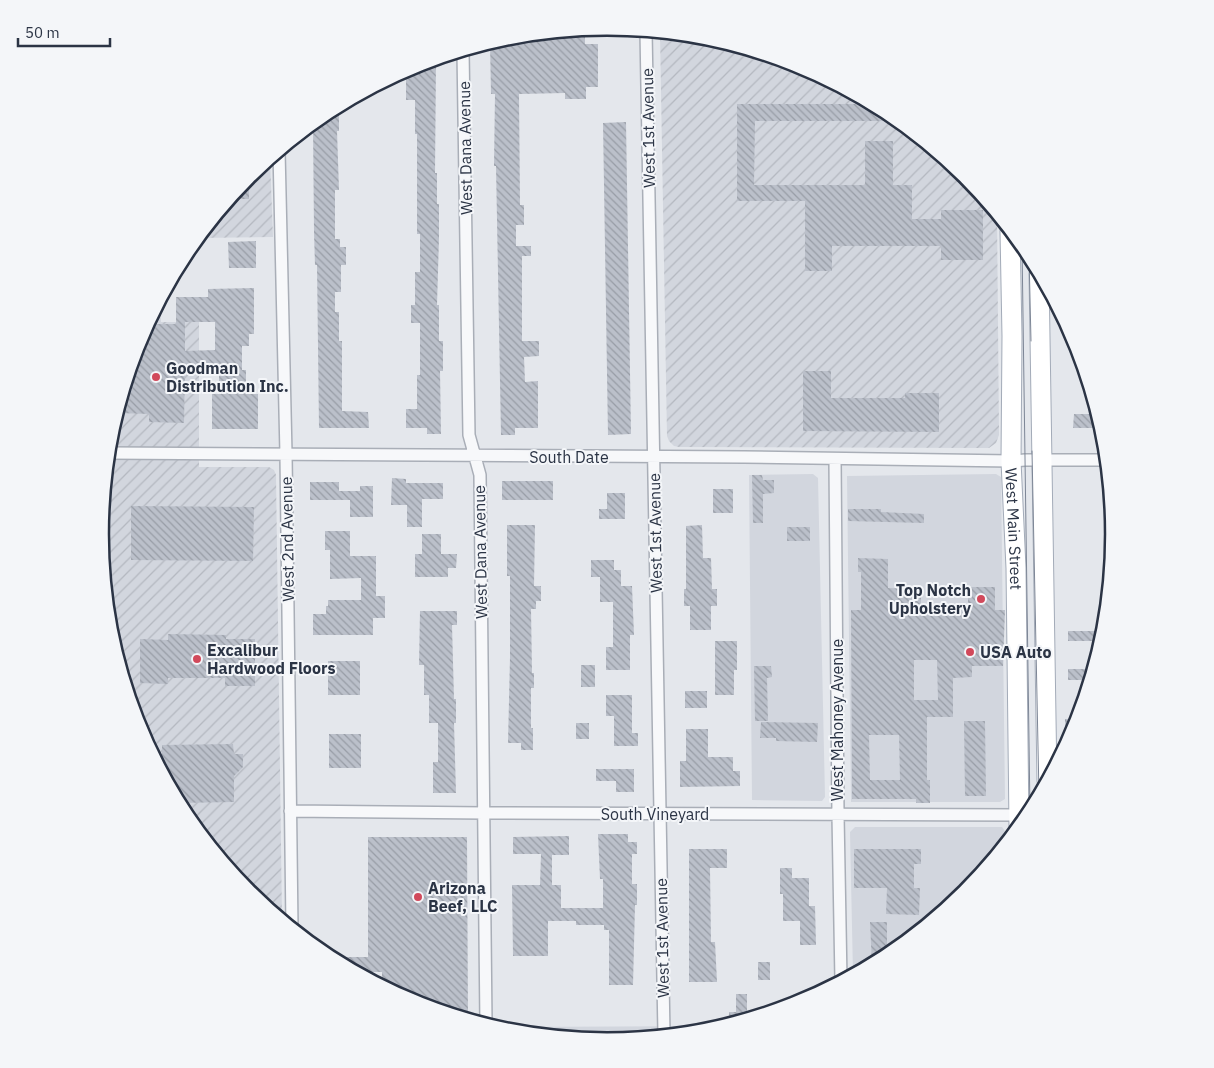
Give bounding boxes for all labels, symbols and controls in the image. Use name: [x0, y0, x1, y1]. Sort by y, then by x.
scale bar: [18, 15, 110, 47]
text: 50 m: [25, 23, 60, 42]
street label: West 1st Avenue: [637, 68, 659, 188]
street label: West Dana Avenue: [454, 81, 476, 215]
place label: Goodman Distribution Inc.: [166, 358, 289, 396]
marker: Goodman Distribution Inc.: [150, 371, 162, 383]
street label: South Date: [529, 447, 609, 467]
street label: West Main Street: [1001, 467, 1026, 590]
street label: West 1st Avenue: [644, 473, 666, 593]
street label: West 2nd Avenue: [276, 476, 298, 602]
street label: West Dana Avenue: [469, 485, 491, 619]
place label: Top Notch Upholstery: [889, 580, 971, 618]
marker: Top Notch Upholstery: [975, 593, 987, 605]
street label: West Mahoney Avenue: [827, 639, 847, 801]
place label: Excalibur Hardwood Floors: [207, 640, 335, 678]
place label: USA Auto: [980, 642, 1051, 662]
marker: USA Auto: [964, 646, 976, 658]
marker: Excalibur Hardwood Floors: [191, 653, 203, 665]
street label: South Vineyard: [601, 804, 709, 824]
place label: Arizona Beef, LLC: [428, 878, 497, 916]
street label: West 1st Avenue: [651, 878, 673, 998]
marker: Arizona Beef, LLC: [412, 891, 424, 903]

